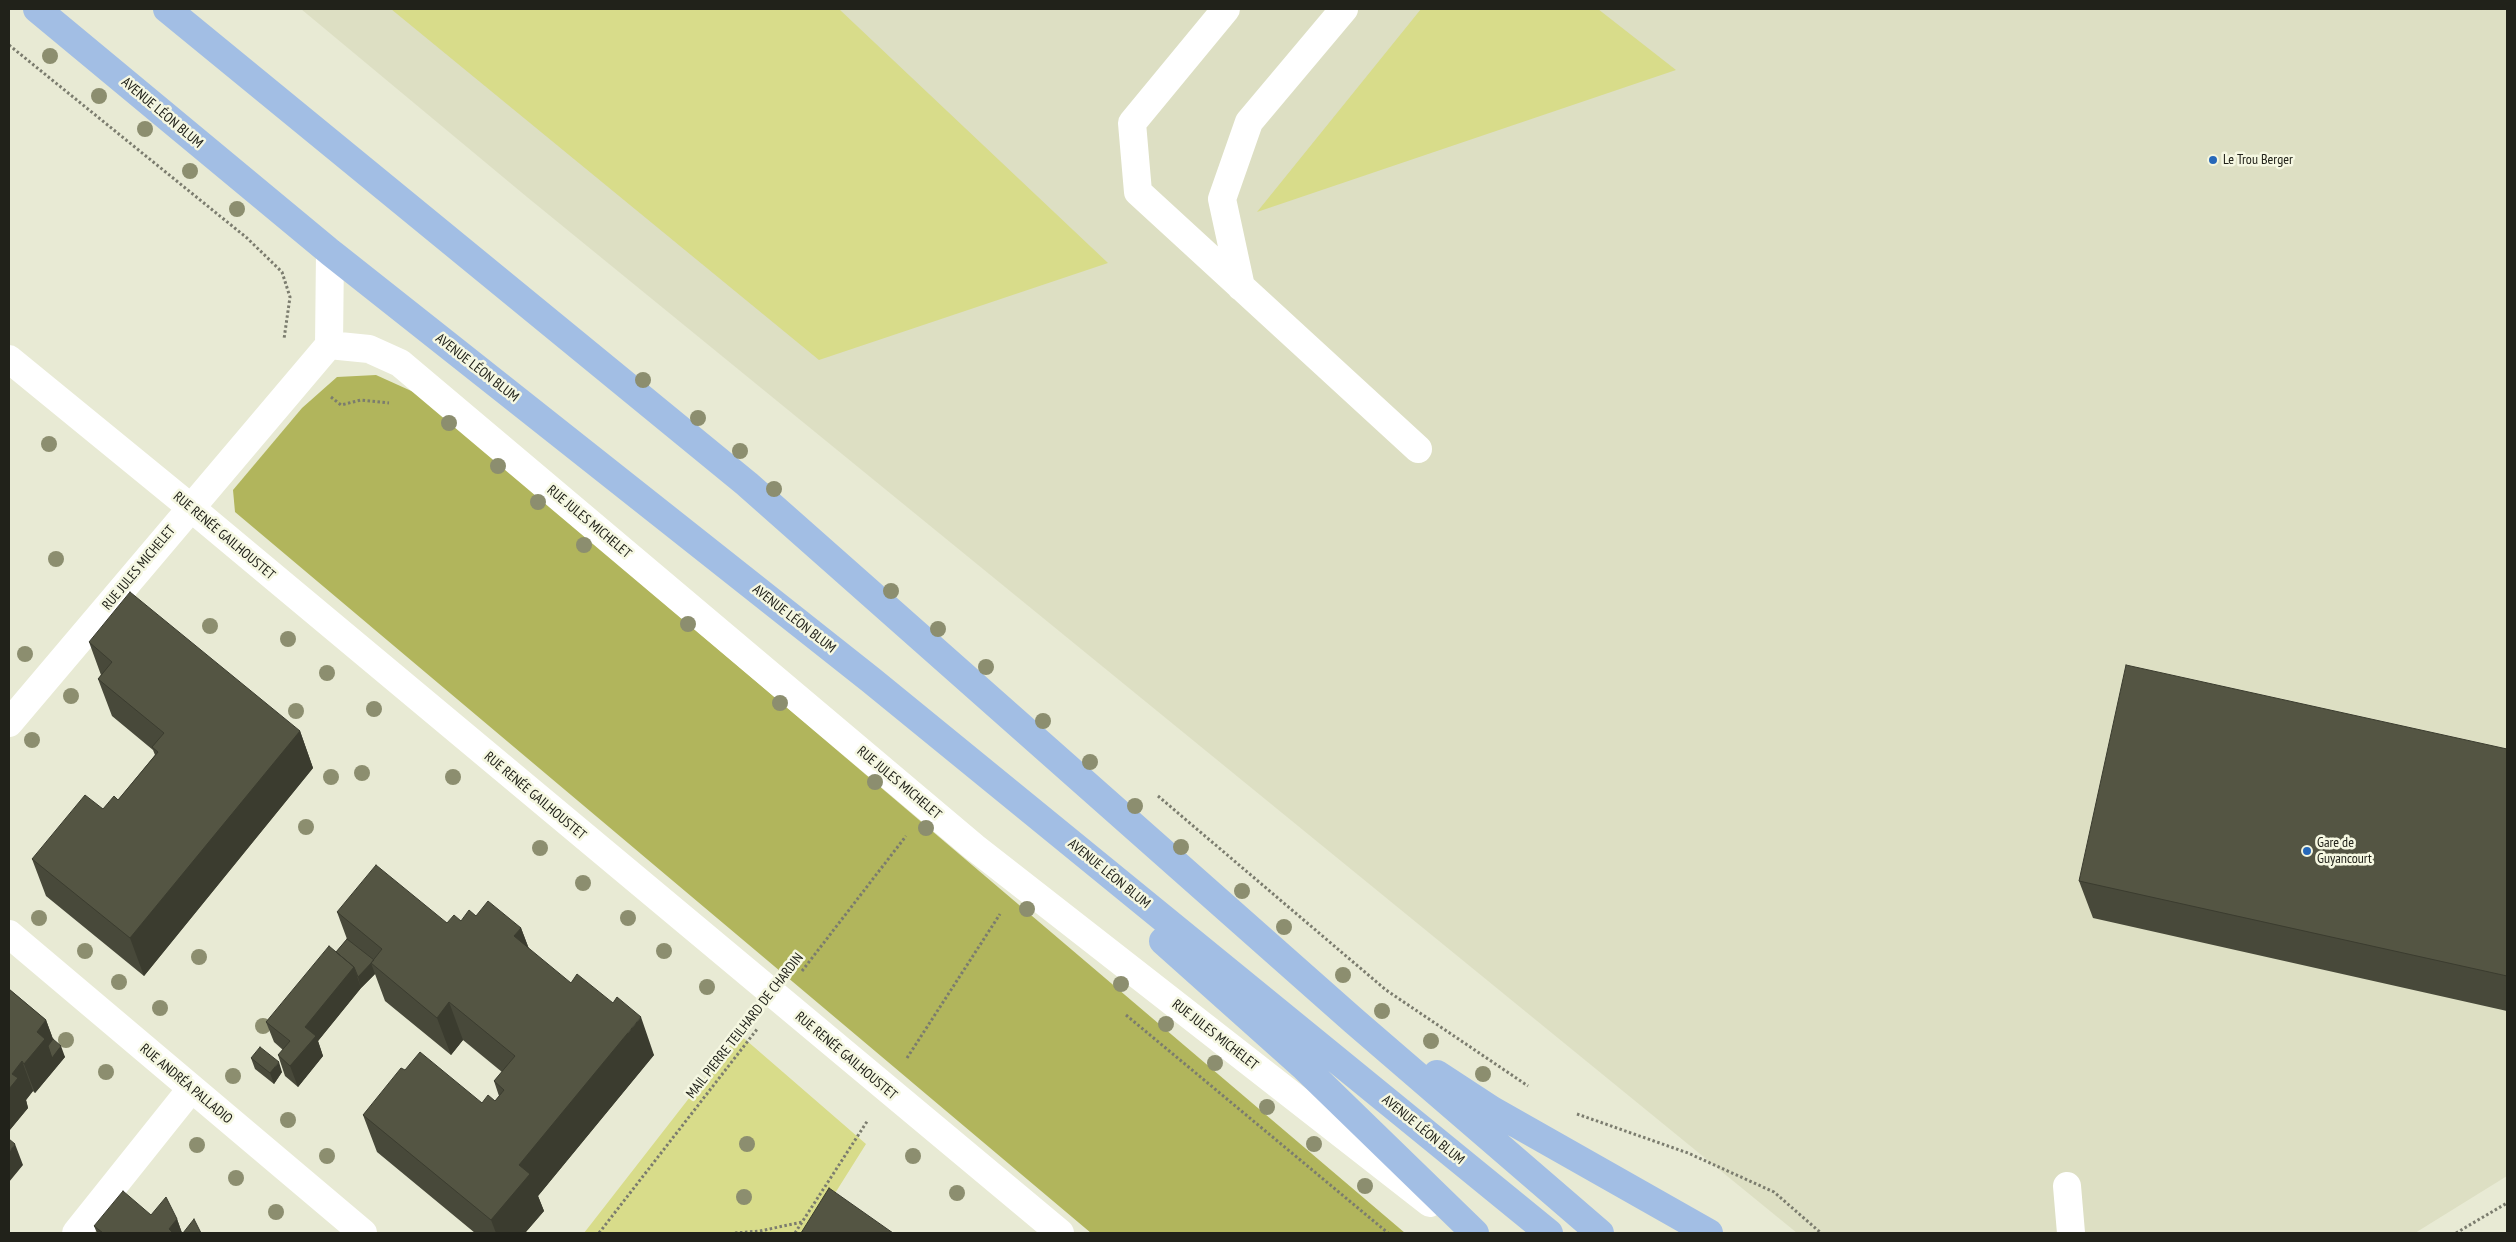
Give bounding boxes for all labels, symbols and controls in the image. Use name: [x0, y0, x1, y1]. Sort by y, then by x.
street label: AVENUE LÉON BLUM: [118, 74, 206, 152]
place label: Le Trou Berger: [2223, 152, 2293, 168]
marker: Le Trou Berger: [2207, 154, 2219, 166]
street label: AVENUE LÉON BLUM: [432, 330, 522, 406]
street label: RUE JULES MICHELET: [544, 482, 634, 562]
street label: RUE RENÉE GAILHOUSTET: [170, 488, 278, 584]
street label: RUE JULES MICHELET: [99, 523, 179, 613]
street label: AVENUE LÉON BLUM: [749, 581, 839, 657]
street label: RUE JULES MICHELET: [854, 743, 944, 823]
street label: RUE RENÉE GAILHOUSTET: [481, 748, 589, 844]
place label: Gare de Guyancourt: [2317, 835, 2372, 868]
street label: AVENUE LÉON BLUM: [1064, 836, 1154, 912]
marker: Gare de Guyancourt: [2301, 845, 2313, 857]
street label: MAIL PIERRE TEILHARD DE CHARDIN: [683, 950, 807, 1102]
street label: RUE JULES MICHELET: [1169, 996, 1261, 1074]
street label: RUE RENÉE GAILHOUSTET: [792, 1008, 900, 1104]
street label: RUE ANDRÉA PALLADIO: [136, 1040, 236, 1128]
street label: AVENUE LÉON BLUM: [1378, 1092, 1468, 1168]

